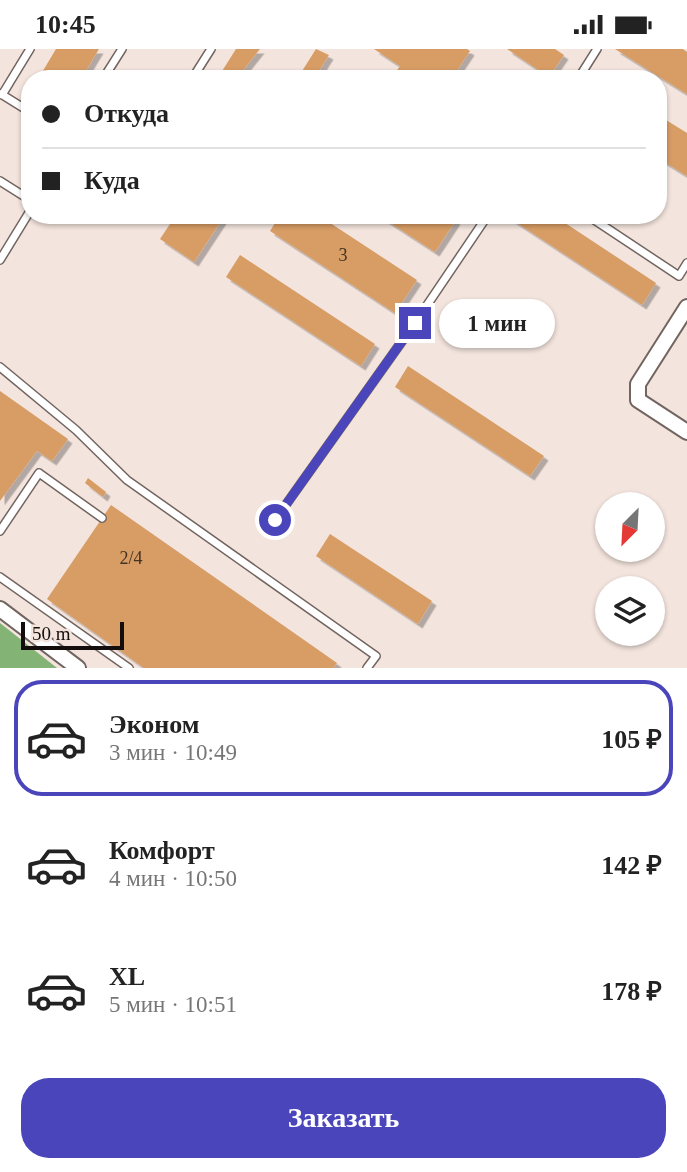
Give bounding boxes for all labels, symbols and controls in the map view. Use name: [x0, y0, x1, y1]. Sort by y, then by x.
text: 10:45: [35, 10, 96, 39]
text: Откуда: [84, 99, 169, 128]
text: Куда: [84, 166, 140, 195]
house number: 3: [339, 245, 348, 265]
callout: 1 мин: [440, 299, 555, 347]
route end: [399, 307, 431, 339]
text: 1 мин: [467, 311, 527, 336]
north arrow: [595, 492, 665, 562]
map controls: [595, 492, 665, 646]
route start: [259, 504, 291, 536]
house number: 2/4: [119, 548, 143, 568]
button: layers: [595, 576, 665, 646]
scale bar: [21, 619, 124, 651]
text: 50 m: [32, 623, 71, 644]
icon: car: [25, 707, 88, 770]
text: Эконом: [109, 710, 199, 739]
text: 105 ₽: [601, 725, 662, 754]
text: 3 мин · 10:49: [109, 740, 237, 765]
icon: car: [25, 833, 88, 896]
text: Комфорт: [109, 836, 215, 865]
text: 142 ₽: [601, 851, 662, 880]
text: 4 мин · 10:50: [109, 866, 237, 891]
icon: car: [25, 959, 88, 1022]
text: XL: [109, 962, 145, 991]
text: 178 ₽: [601, 977, 662, 1006]
text: 5 мин · 10:51: [109, 992, 237, 1017]
button: Заказать: [21, 1078, 666, 1158]

